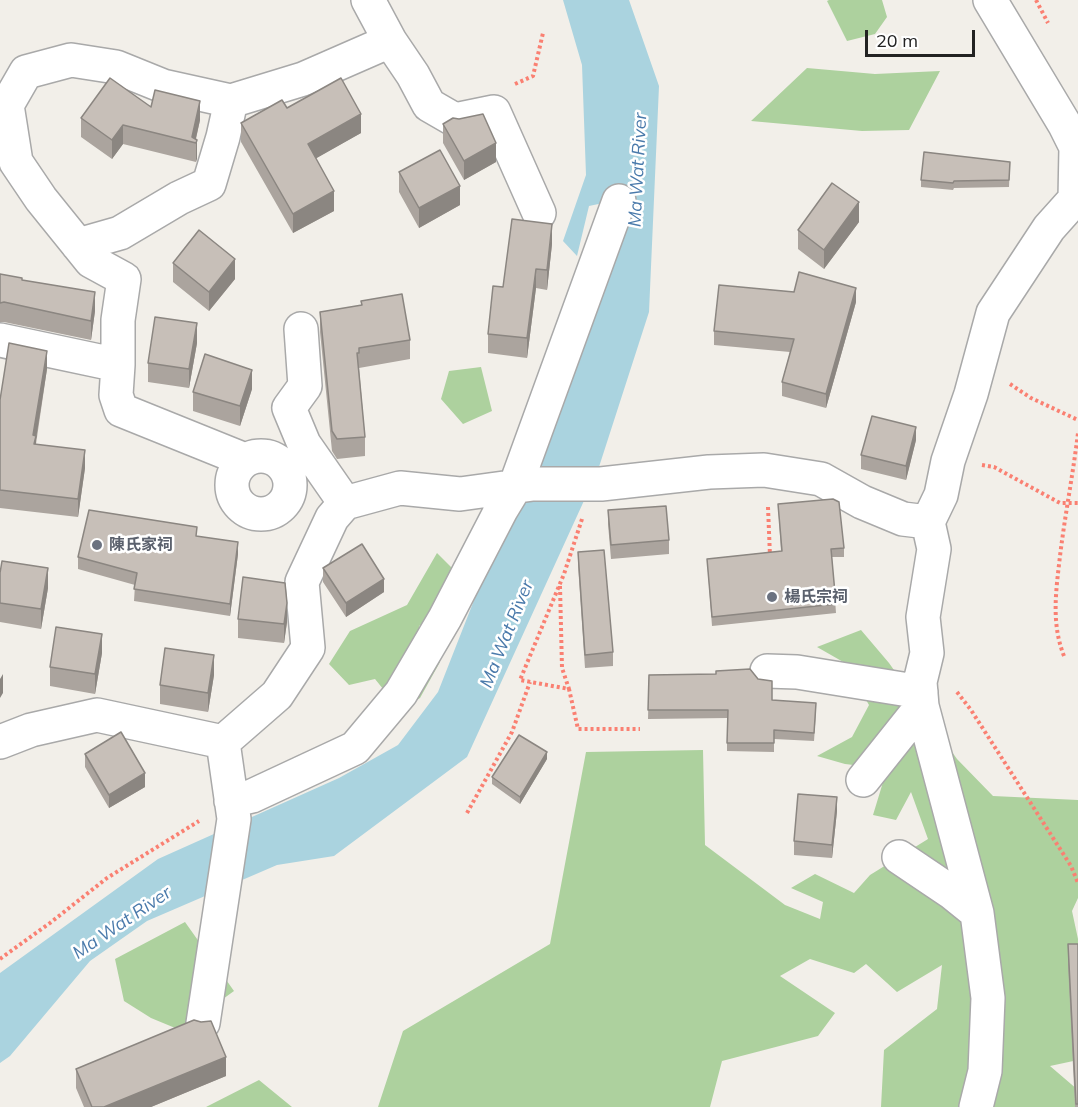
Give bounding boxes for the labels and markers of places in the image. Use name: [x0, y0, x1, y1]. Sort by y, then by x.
place label: 陳氏家祠: [109, 535, 173, 555]
marker: 陳氏家祠: [90, 538, 104, 552]
place label: 楊氏宗祠: [784, 587, 848, 607]
marker: 楊氏宗祠: [765, 590, 779, 604]

